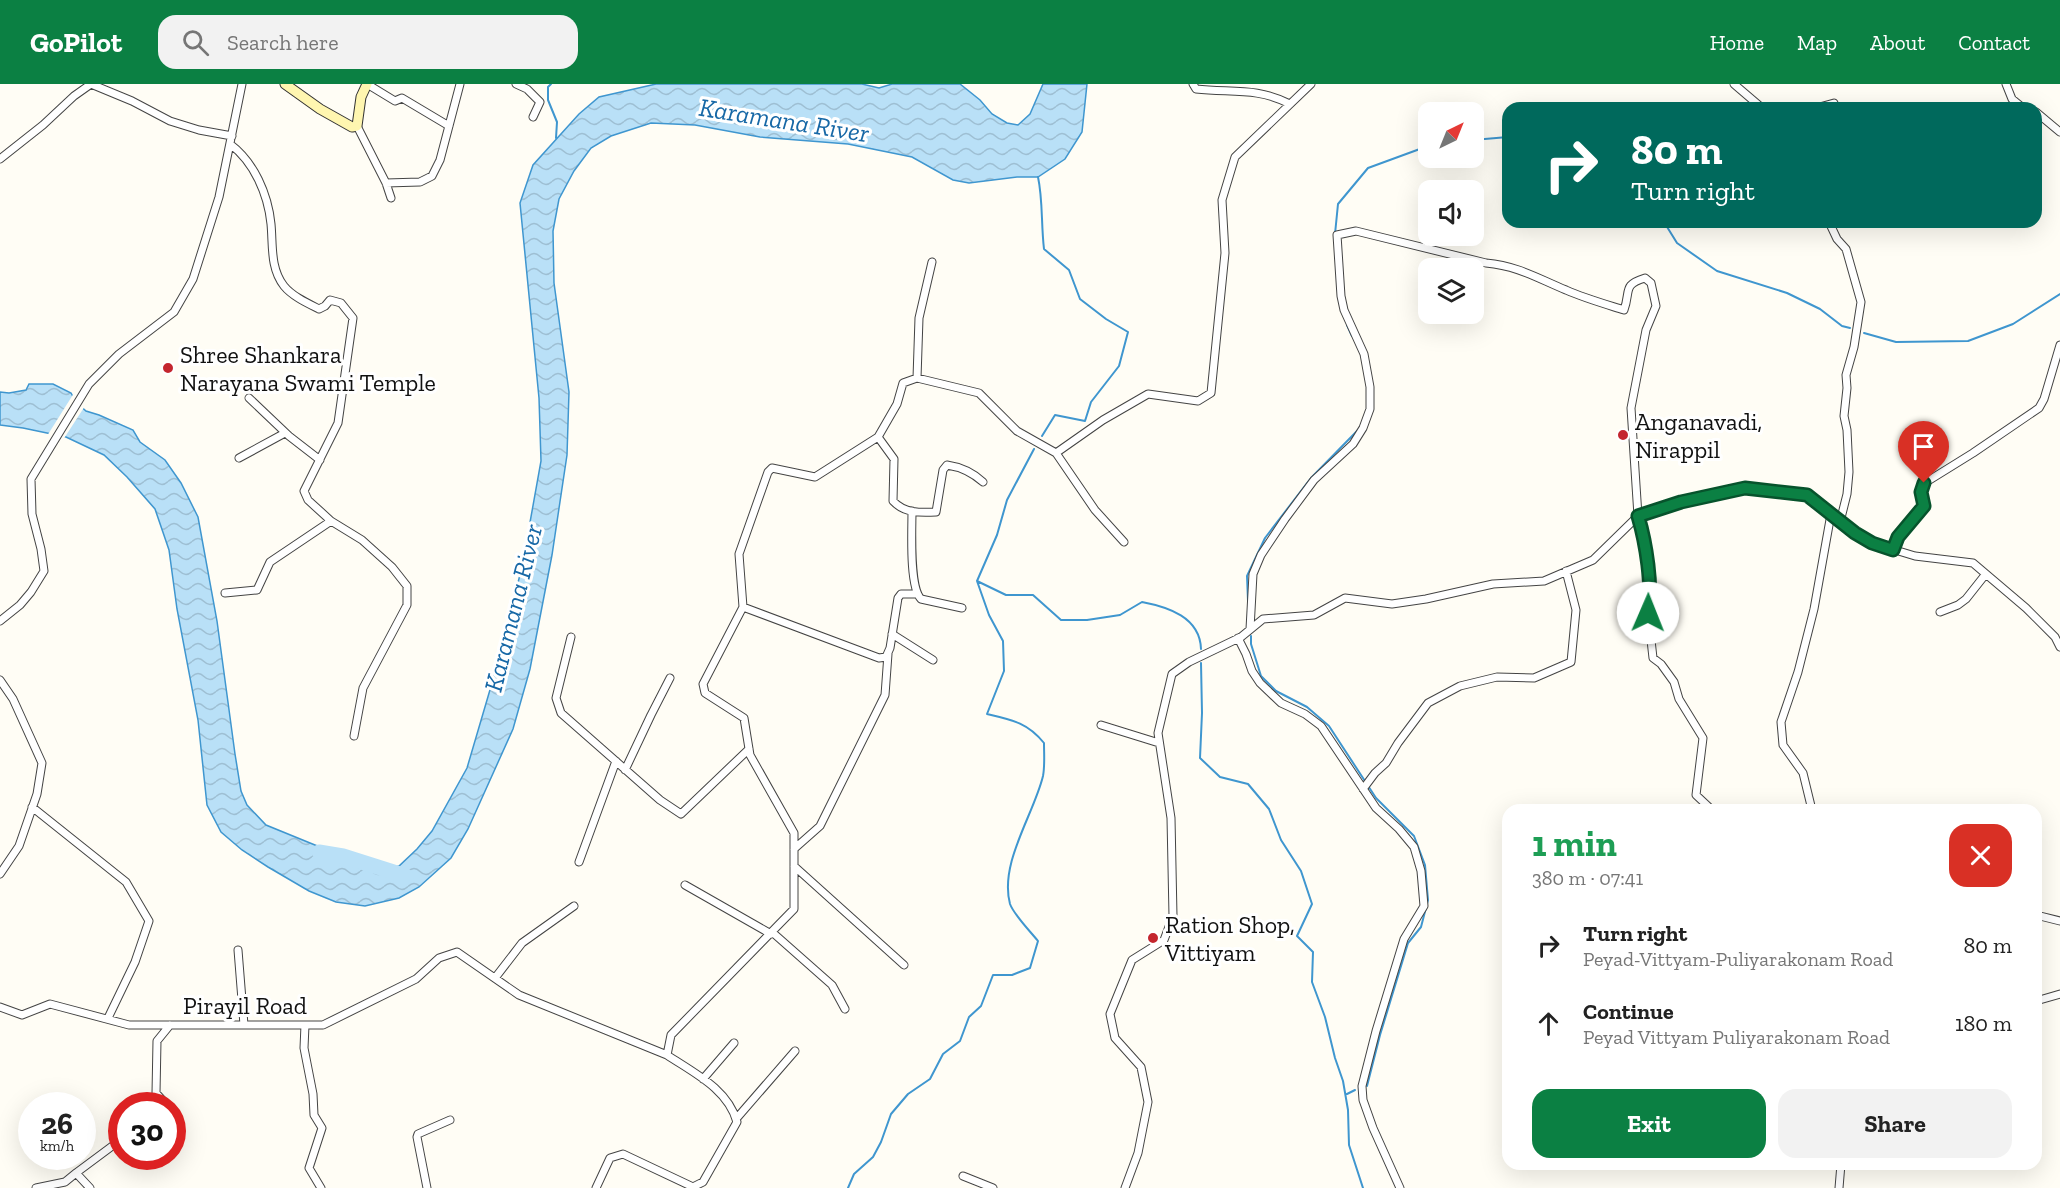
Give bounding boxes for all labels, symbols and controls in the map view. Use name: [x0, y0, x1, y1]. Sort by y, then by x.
search box: [158, 15, 578, 69]
text: GoPilot: [30, 26, 122, 59]
icon: search: [179, 26, 212, 59]
text: Search here: [227, 29, 338, 56]
text: Home: [1710, 30, 1764, 55]
text: Map: [1797, 30, 1837, 55]
text: About: [1870, 30, 1925, 55]
text: Contact: [1958, 30, 2030, 55]
water label: Karamana River: [697, 91, 871, 149]
north arrow: [1418, 102, 1484, 168]
map controls: [1418, 102, 1484, 324]
text: 80 m: [1631, 124, 1722, 175]
icon: right: [1532, 126, 1610, 204]
text: Turn right: [1631, 175, 1755, 207]
button: sound: [1418, 180, 1484, 246]
button: layers: [1418, 258, 1484, 324]
place label: Shree Shankara Narayana Swami Temple: [180, 340, 436, 397]
marker: Shree Shankara Narayana Swami Temple: [161, 361, 175, 375]
place label: Anganavadi, Nirappil: [1635, 407, 1762, 464]
pin: [1898, 421, 1949, 483]
marker: Anganavadi, Nirappil: [1616, 428, 1630, 442]
icon: arrive: [1907, 430, 1940, 463]
water label: Karamana River: [477, 521, 549, 695]
position arrow: [1616, 581, 1680, 645]
text: 1 min: [1532, 822, 1617, 865]
button: close: [1949, 824, 2012, 887]
text: 380 m · 07:41: [1532, 866, 1643, 890]
place label: Ration Shop, Vittiyam: [1164, 910, 1295, 967]
text: Turn right: [1583, 920, 1687, 947]
icon: right: [1532, 929, 1565, 962]
marker: Ration Shop, Vittiyam: [1146, 931, 1160, 945]
text: 80 m: [1964, 932, 2012, 959]
text: Peyad-Vittyam-Puliyarakonam Road: [1583, 947, 1893, 971]
street label: Pirayil Road: [183, 991, 307, 1020]
text: Continue: [1583, 998, 1674, 1025]
icon: ahead: [1532, 1007, 1565, 1040]
text: 180 m: [1955, 1010, 2012, 1037]
text: Peyad Vittyam Puliyarakonam Road: [1583, 1025, 1890, 1049]
button: Exit: [1532, 1089, 1766, 1158]
button: Share: [1778, 1089, 2012, 1158]
speed limit sign: 30: [108, 1092, 186, 1170]
text: 26: [41, 1106, 73, 1142]
text: km/h: [40, 1137, 74, 1155]

